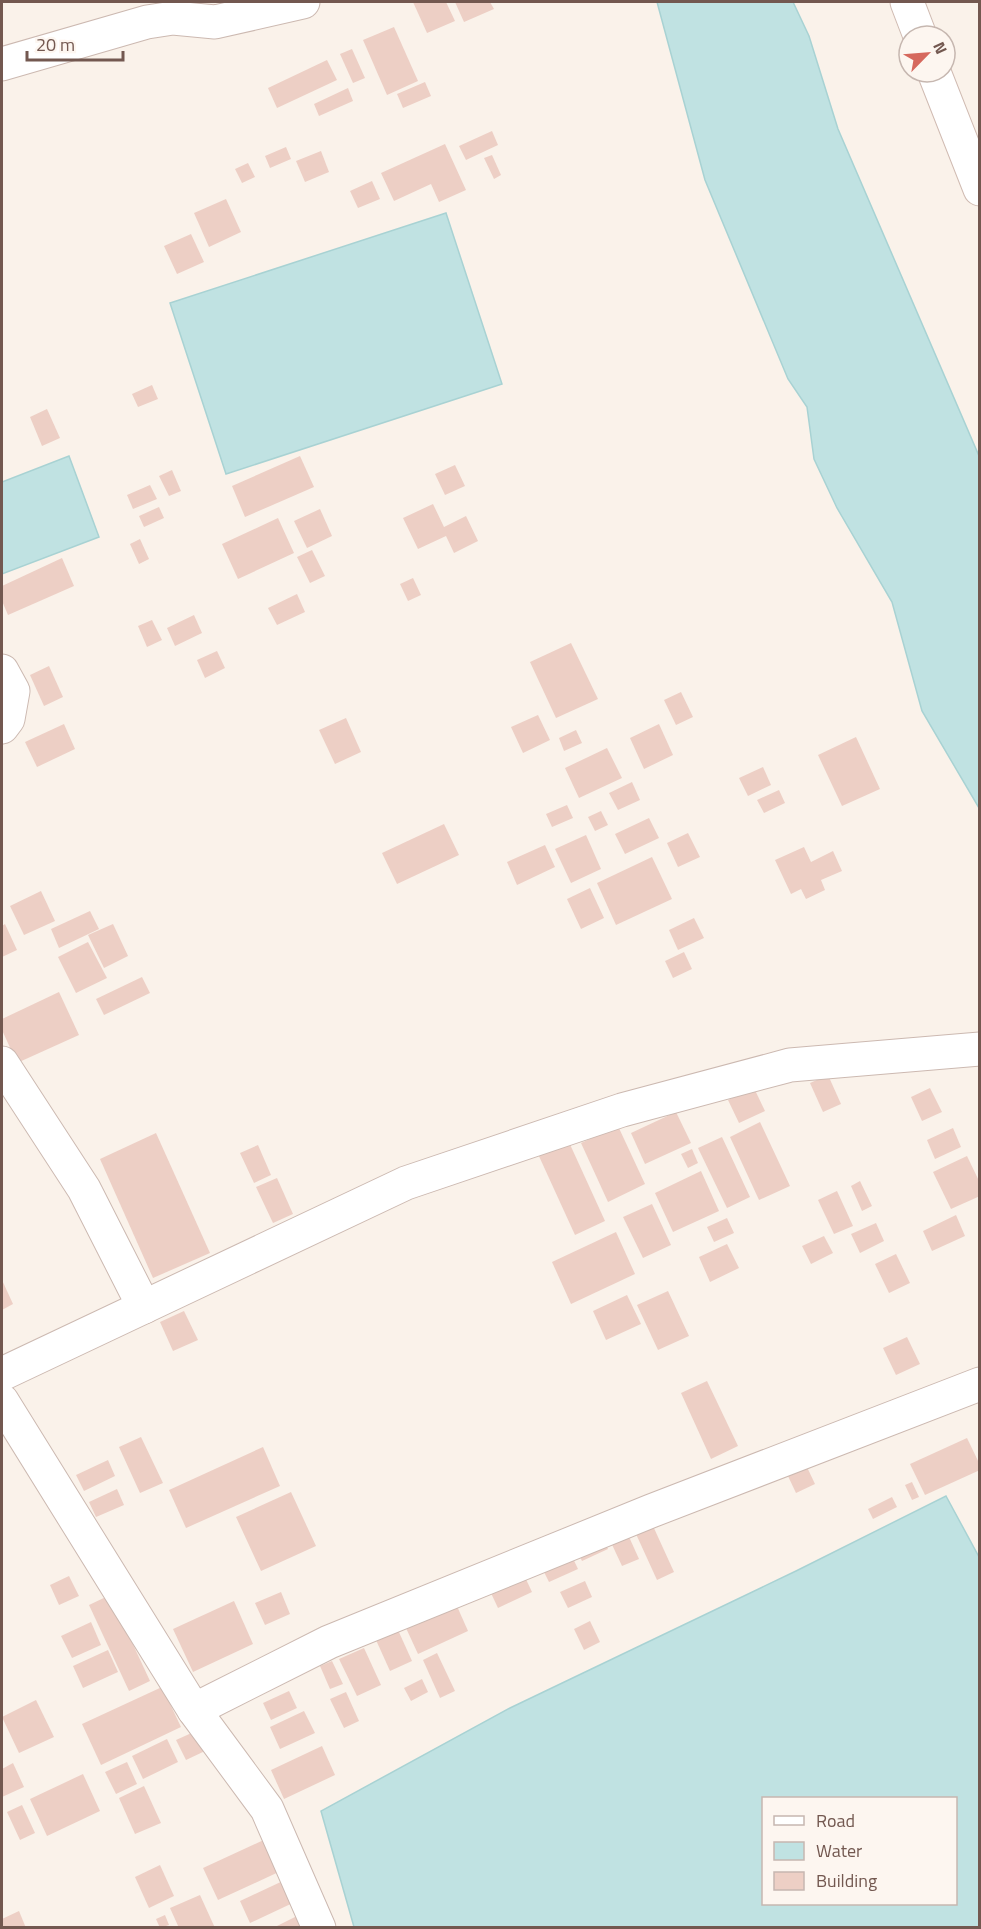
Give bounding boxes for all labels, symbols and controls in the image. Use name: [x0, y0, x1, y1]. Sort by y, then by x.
scale bar: [27, 24, 123, 62]
north arrow: [897, 24, 957, 84]
text: 20 m: [36, 31, 75, 58]
text: N: [927, 38, 954, 58]
legend: [762, 1797, 957, 1905]
text: Road: [816, 1807, 855, 1834]
text: Water: [816, 1837, 862, 1864]
text: Building: [816, 1867, 877, 1894]

